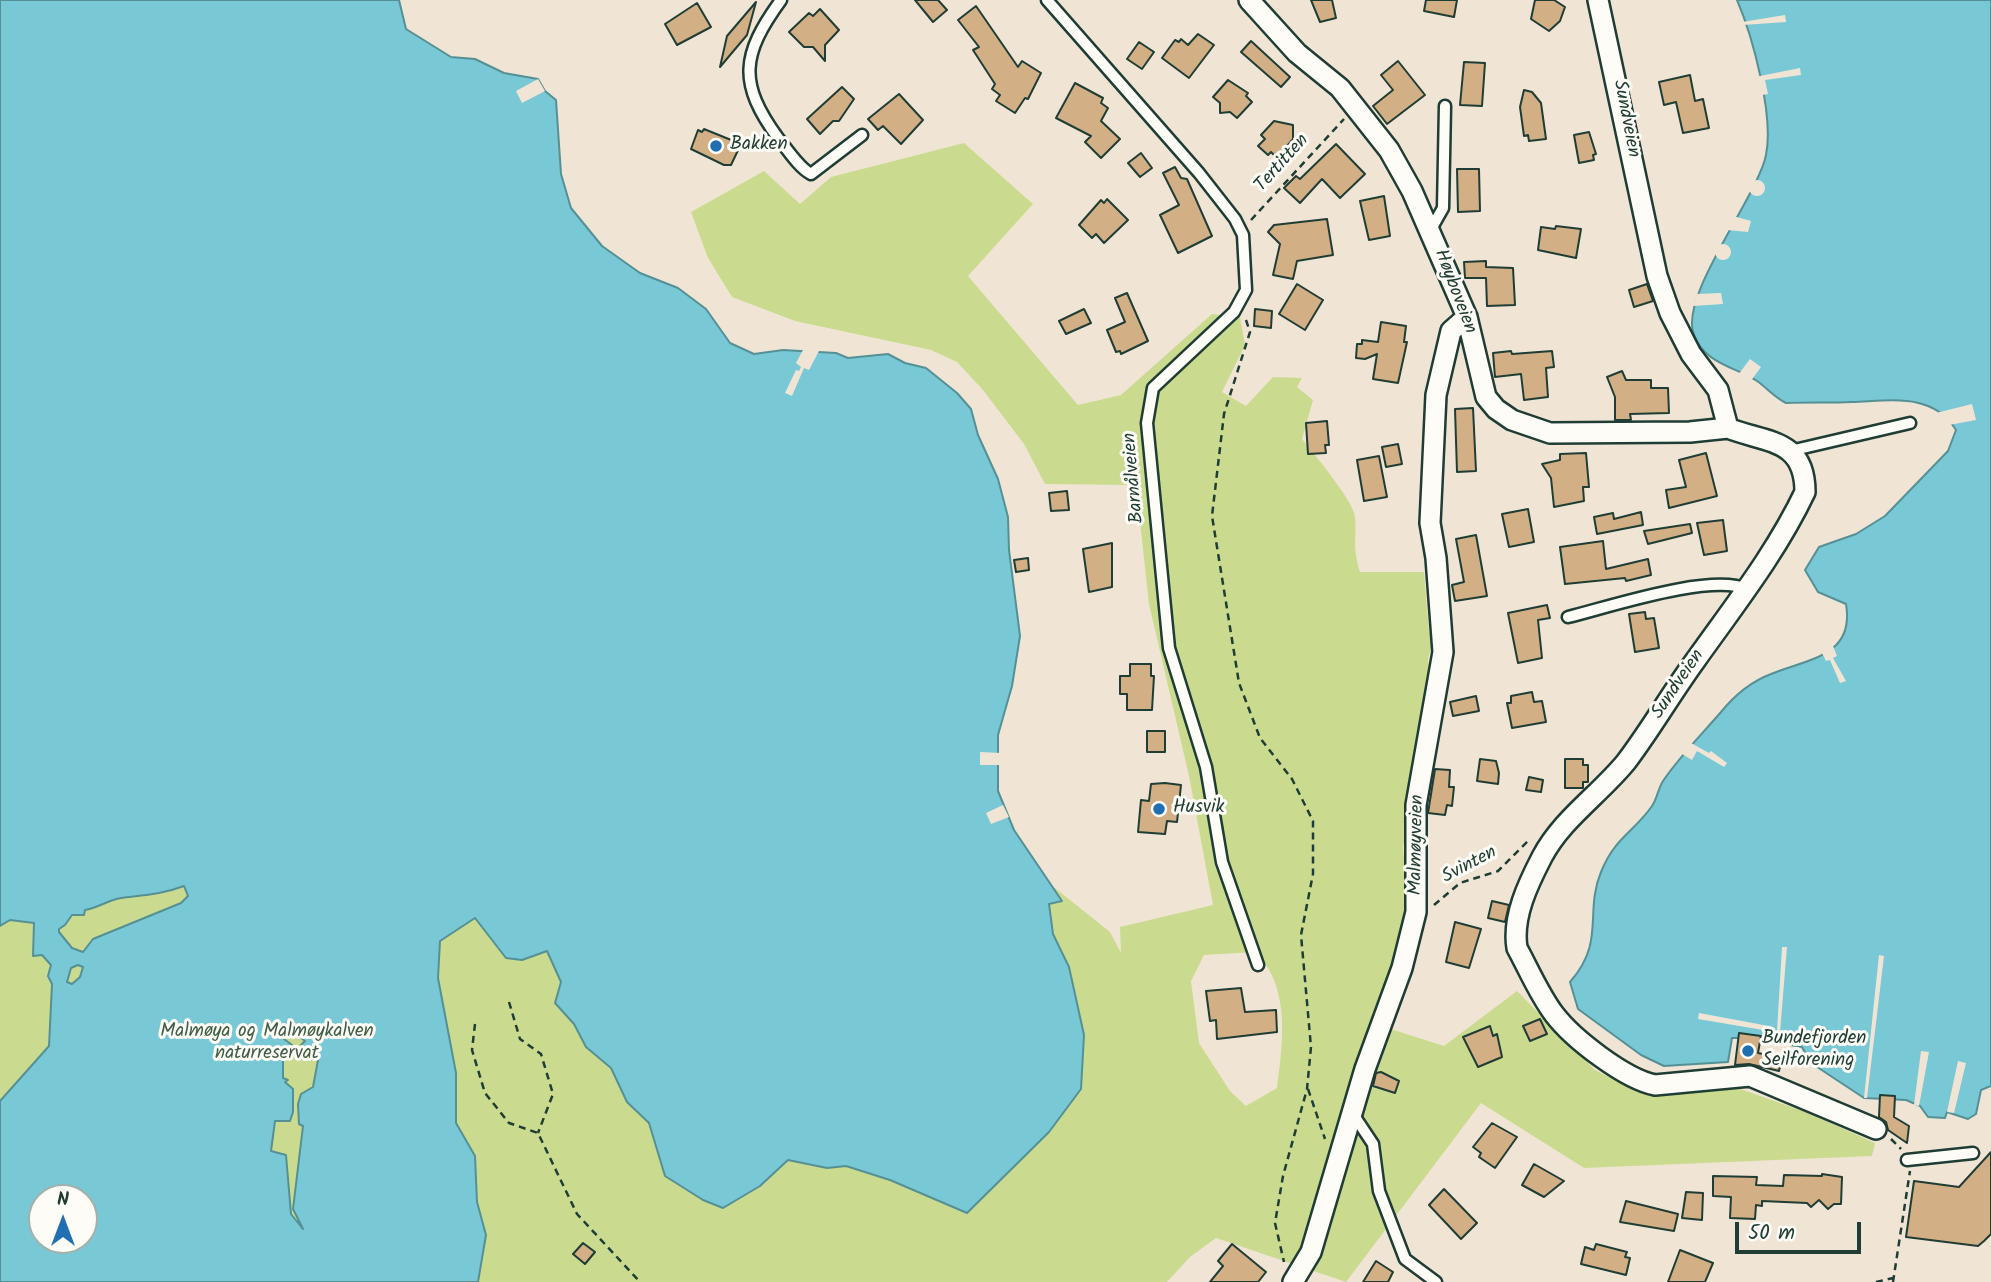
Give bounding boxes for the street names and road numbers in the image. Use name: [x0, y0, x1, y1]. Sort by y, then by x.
street label: Sundveien: [1606, 78, 1644, 160]
street label: Tertitten: [1251, 130, 1315, 198]
street label: Høyboveien: [1427, 247, 1481, 337]
street label: Barnålveien: [1120, 432, 1150, 524]
street label: Sundveien: [1648, 646, 1710, 724]
street label: Malmøyveien: [1406, 794, 1430, 896]
street label: Svinten: [1439, 842, 1501, 890]

